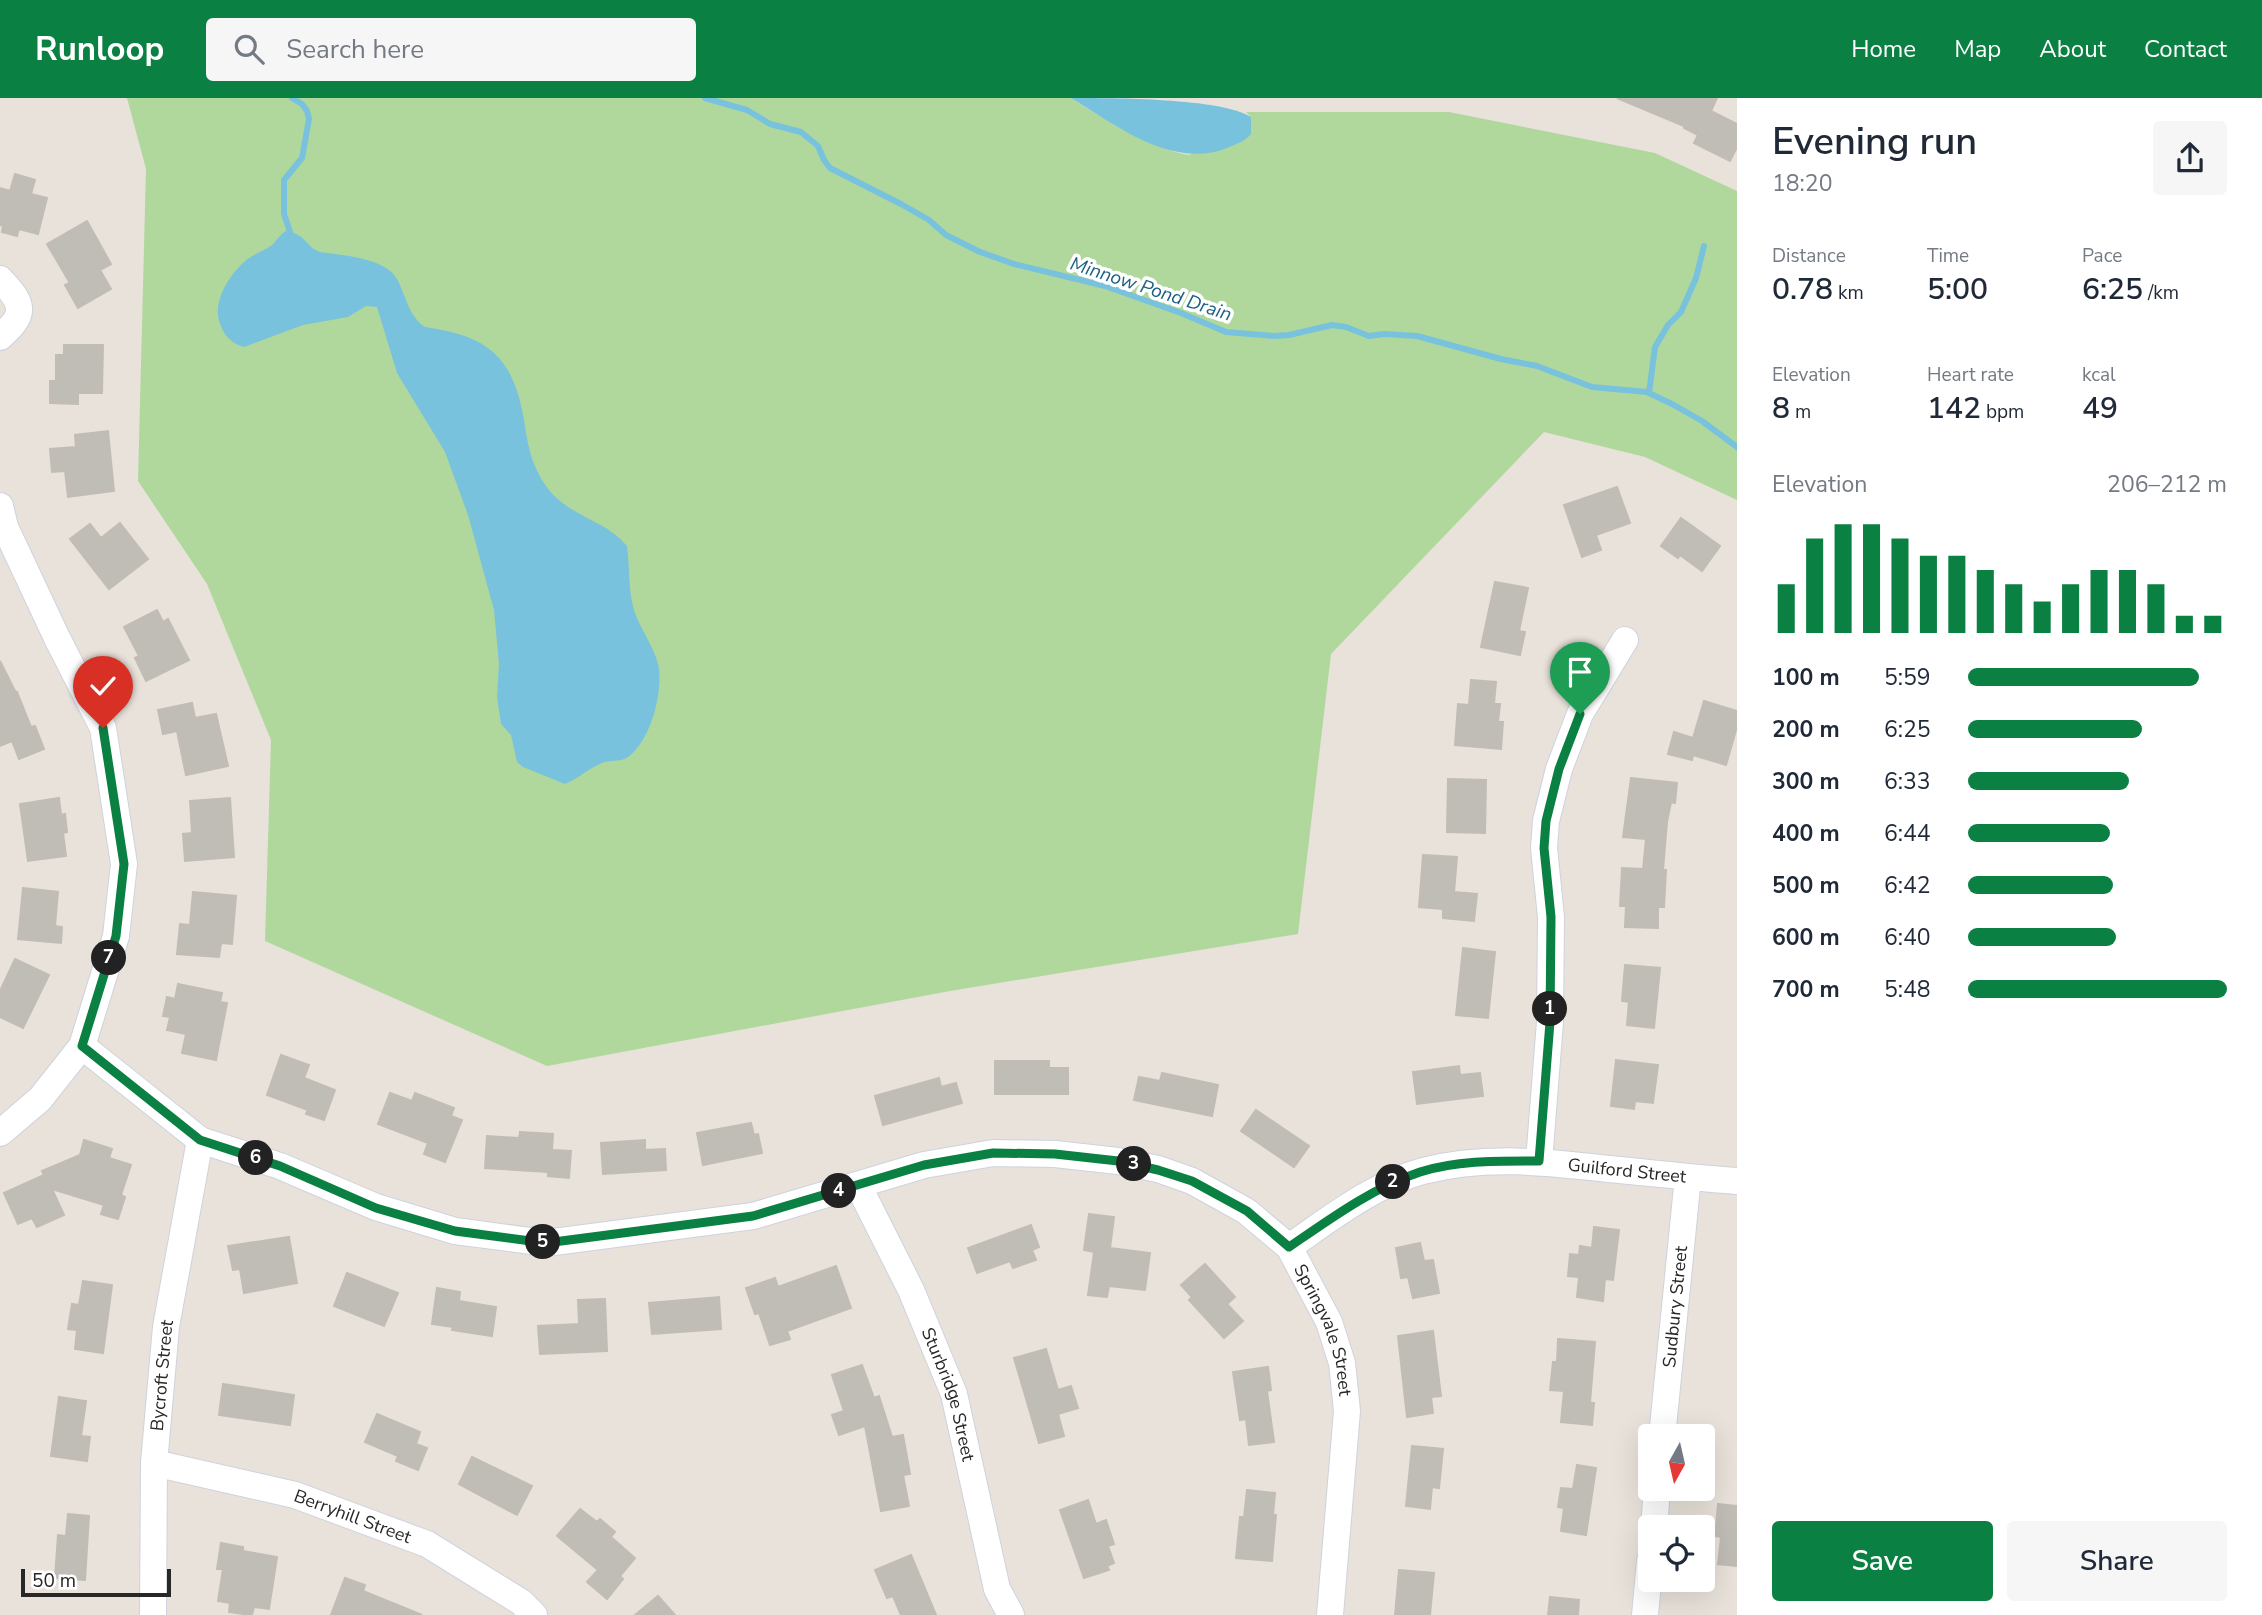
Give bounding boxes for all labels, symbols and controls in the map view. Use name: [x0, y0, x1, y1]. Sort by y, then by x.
search box: [206, 18, 696, 81]
text: Runloop: [35, 27, 164, 72]
icon: search: [230, 30, 268, 68]
text: Search here: [286, 32, 424, 67]
text: Home: [1851, 33, 1916, 65]
text: Map: [1954, 33, 2001, 65]
text: About: [2039, 33, 2106, 65]
text: Contact: [2144, 33, 2227, 65]
text: Evening run: [1772, 116, 1977, 167]
button: share: [2153, 121, 2227, 195]
text: 18:20: [1772, 168, 1832, 199]
text: Distance: [1772, 243, 1846, 269]
text: Time: [1927, 243, 1969, 269]
text: Pace: [2082, 243, 2122, 269]
water label: Minnow Pond Drain: [1067, 251, 1235, 327]
text: 0.78: [1772, 269, 1833, 310]
text: 5:00: [1927, 269, 1988, 310]
text: 6:25: [2082, 269, 2143, 310]
text: km: [1833, 280, 1864, 306]
text: /km: [2143, 280, 2179, 306]
text: Elevation: [1772, 362, 1851, 388]
text: Heart rate: [1927, 362, 2014, 388]
text: kcal: [2082, 362, 2116, 388]
text: 8: [1772, 388, 1790, 429]
text: 142: [1927, 388, 1981, 429]
text: 49: [2082, 388, 2118, 429]
text: m: [1790, 399, 1811, 425]
text: bpm: [1981, 399, 2024, 425]
text: Elevation: [1772, 469, 1867, 500]
text: 206–212 m: [2107, 469, 2227, 500]
pin: [1550, 642, 1610, 714]
icon: arrive: [1561, 653, 1599, 691]
pin: [73, 656, 133, 728]
text: 100 m: [1772, 662, 1840, 693]
text: 5:59: [1884, 662, 1931, 693]
icon: check: [84, 667, 122, 705]
text: 200 m: [1772, 714, 1840, 745]
text: 6:25: [1884, 714, 1931, 745]
text: 300 m: [1772, 766, 1840, 797]
text: 6:33: [1884, 766, 1931, 797]
text: 400 m: [1772, 818, 1840, 849]
text: 6:44: [1884, 818, 1931, 849]
text: 500 m: [1772, 870, 1840, 901]
text: 6:42: [1884, 870, 1931, 901]
text: 600 m: [1772, 922, 1840, 953]
text: 6:40: [1884, 922, 1931, 953]
pin: 7: [92, 940, 126, 976]
text: 7: [103, 944, 114, 970]
text: 700 m: [1772, 974, 1840, 1005]
text: 5:48: [1884, 974, 1931, 1005]
pin: 1: [1532, 992, 1568, 1026]
text: 1: [1544, 995, 1555, 1021]
pin: 6: [238, 1140, 274, 1176]
text: 6: [250, 1144, 261, 1170]
pin: 3: [1116, 1146, 1152, 1182]
text: 3: [1128, 1150, 1139, 1176]
street label: Guilford Street: [1567, 1153, 1688, 1189]
pin: 2: [1376, 1164, 1410, 1200]
text: 2: [1387, 1168, 1398, 1194]
pin: 4: [822, 1174, 856, 1208]
text: 4: [833, 1177, 844, 1203]
pin: 5: [526, 1224, 560, 1260]
text: 5: [537, 1228, 548, 1254]
street label: Sudbury Street: [1657, 1244, 1693, 1369]
street label: Springvale Street: [1288, 1260, 1357, 1398]
street label: Bycroft Street: [145, 1317, 179, 1432]
street label: Sturbridge Street: [916, 1324, 981, 1464]
north arrow: [1638, 1424, 1715, 1502]
map controls: [1638, 1424, 1715, 1592]
street label: Berryhill Street: [291, 1484, 415, 1549]
button: locate: [1638, 1515, 1715, 1592]
button: Save: [1772, 1521, 1993, 1601]
button: Share: [2007, 1521, 2227, 1601]
scale bar: [21, 1566, 172, 1598]
text: 50 m: [32, 1568, 76, 1594]

